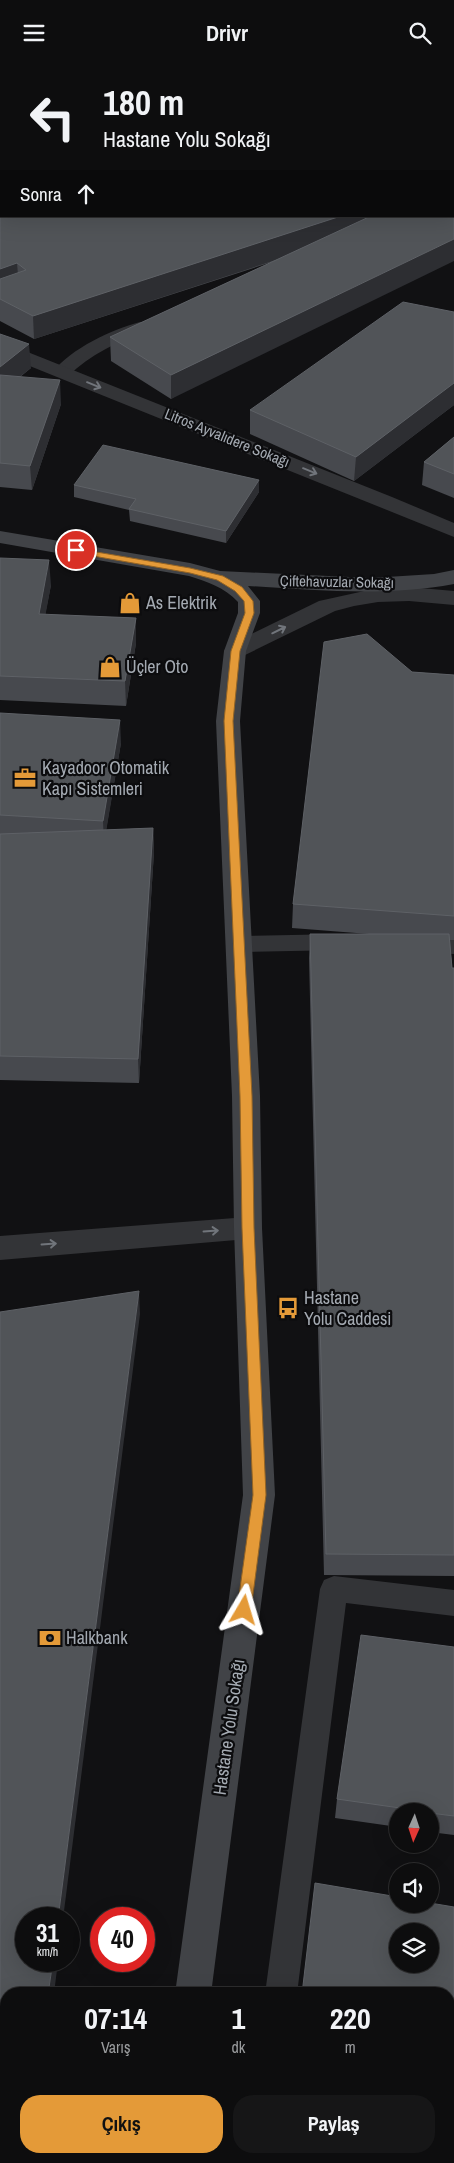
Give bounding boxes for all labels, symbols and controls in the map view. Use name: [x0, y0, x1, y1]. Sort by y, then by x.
text: Drivr: [206, 18, 248, 48]
icon: menu: [20, 19, 48, 47]
icon: search: [406, 19, 434, 47]
text: 180 m: [103, 79, 184, 126]
icon: left: [20, 85, 85, 150]
text: Hastane Yolu Sokağı: [103, 124, 271, 154]
icon: ahead: [72, 180, 100, 208]
text: Sonra: [20, 181, 62, 207]
one-way arrow: [86, 380, 101, 390]
street label: Litros Ayvalıdere Sokağı: [162, 403, 293, 472]
one-way arrow: [302, 467, 317, 476]
pin: [55, 529, 97, 571]
icon: arrive: [62, 536, 90, 564]
street label: Çiftehavuzlar Sokağı: [280, 570, 394, 593]
shop icon: As Elektrik: [117, 590, 143, 616]
place label: As Elektrik: [145, 590, 217, 615]
one-way arrow: [271, 625, 286, 634]
shop icon: Üçler Oto: [97, 654, 123, 680]
place label: Üçler Oto: [126, 654, 188, 679]
place label: Kayadoor Otomatik Kapı Sistemleri: [42, 755, 170, 801]
office icon: Kayadoor Otomatik Kapı Sistemleri: [12, 765, 38, 791]
one-way arrow: [202, 1226, 218, 1236]
one-way arrow: [40, 1239, 56, 1249]
place label: Hastane Yolu Caddesi: [304, 1285, 391, 1331]
bus stop icon: Hastane Yolu Caddesi: [275, 1295, 301, 1321]
position arrow: [217, 1583, 269, 1635]
bank icon: Halkbank: [37, 1625, 63, 1651]
place label: Halkbank: [66, 1625, 128, 1650]
street label: Hastane Yolu Sokağı: [207, 1657, 250, 1797]
north arrow: [389, 1803, 439, 1853]
map controls: [389, 1803, 439, 1973]
button: sound: [389, 1863, 439, 1913]
speed limit sign: 40: [90, 1907, 155, 1972]
text: 31: [36, 1916, 59, 1950]
button: layers: [389, 1923, 439, 1973]
text: km/h: [37, 1944, 58, 1960]
text: 07:14: [84, 1998, 147, 2038]
text: 1: [232, 1998, 245, 2038]
text: 220: [330, 1998, 371, 2038]
text: Varış: [101, 2036, 131, 2058]
text: dk: [231, 2036, 245, 2058]
text: m: [345, 2036, 356, 2058]
button: Çıkış: [20, 2095, 223, 2153]
button: Paylaş: [233, 2095, 435, 2153]

